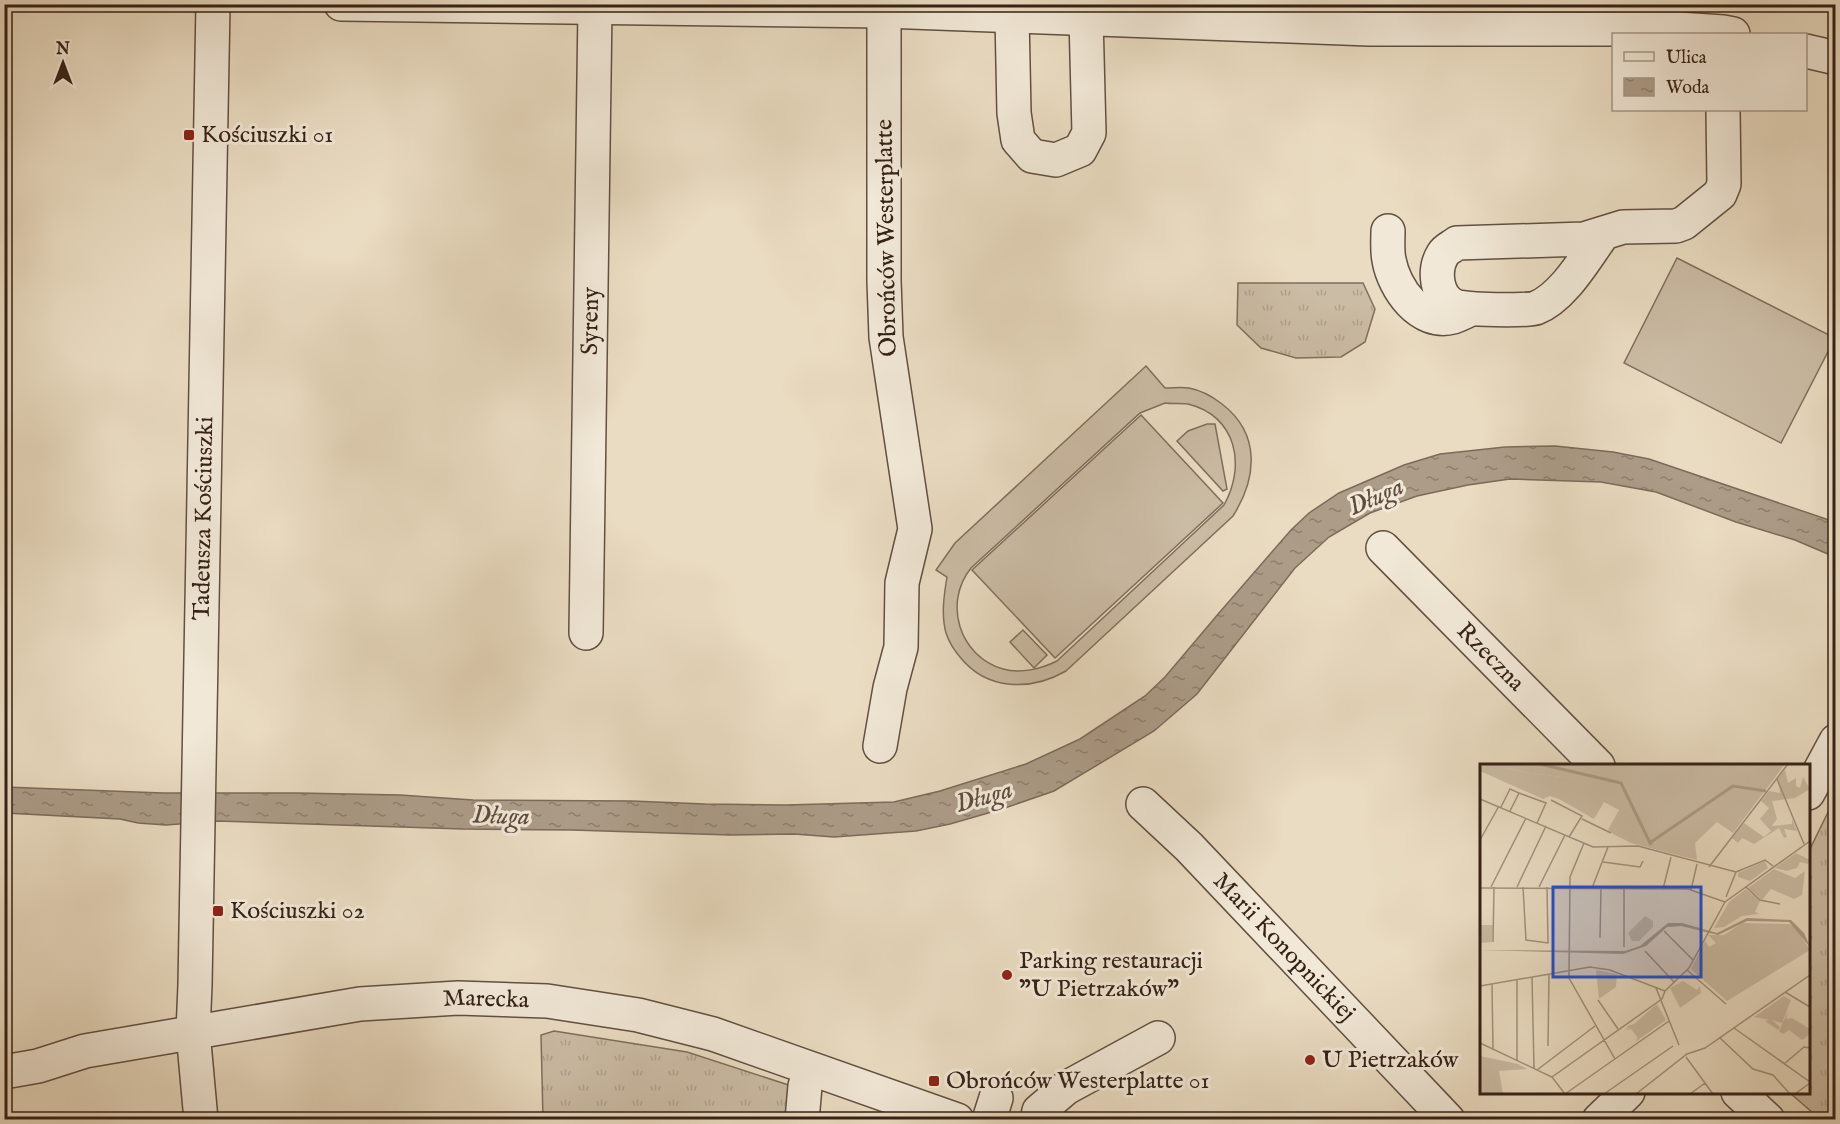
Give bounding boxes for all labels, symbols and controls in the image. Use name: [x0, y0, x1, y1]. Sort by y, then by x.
north arrow: [33, 33, 93, 93]
legend: [1612, 33, 1807, 111]
text: N: [55, 40, 70, 60]
text: Ulica: [1666, 47, 1707, 70]
text: Woda: [1666, 77, 1710, 100]
street label: Obrońców Westerplatte: [869, 119, 905, 357]
place label: Kościuszki 01: [201, 120, 333, 151]
marker: Kościuszki 01: [182, 128, 196, 142]
street label: Syreny: [575, 287, 606, 355]
street label: Tadeusza Kościuszki: [186, 416, 221, 621]
water label: Długa: [1343, 470, 1409, 525]
street label: Rzeczna: [1450, 616, 1532, 698]
inset map: [1480, 764, 1810, 1094]
water label: Długa: [952, 773, 1017, 822]
water label: Długa: [472, 799, 530, 834]
street label: Marii Konopnickiej: [1206, 866, 1362, 1028]
place label: Kościuszki 02: [230, 896, 365, 927]
marker: Kościuszki 02: [211, 904, 225, 918]
place label: Parking restauracji "U Pietrzaków": [1019, 946, 1203, 1005]
marker: Parking restauracji "U Pietrzaków": [1000, 968, 1014, 982]
street label: Marecka: [442, 982, 530, 1016]
place label: U Pietrzaków: [1322, 1045, 1460, 1076]
marker: U Pietrzaków: [1303, 1053, 1317, 1067]
place label: Obrońców Westerplatte 01: [946, 1066, 1209, 1097]
marker: Obrońców Westerplatte 01: [927, 1074, 941, 1088]

